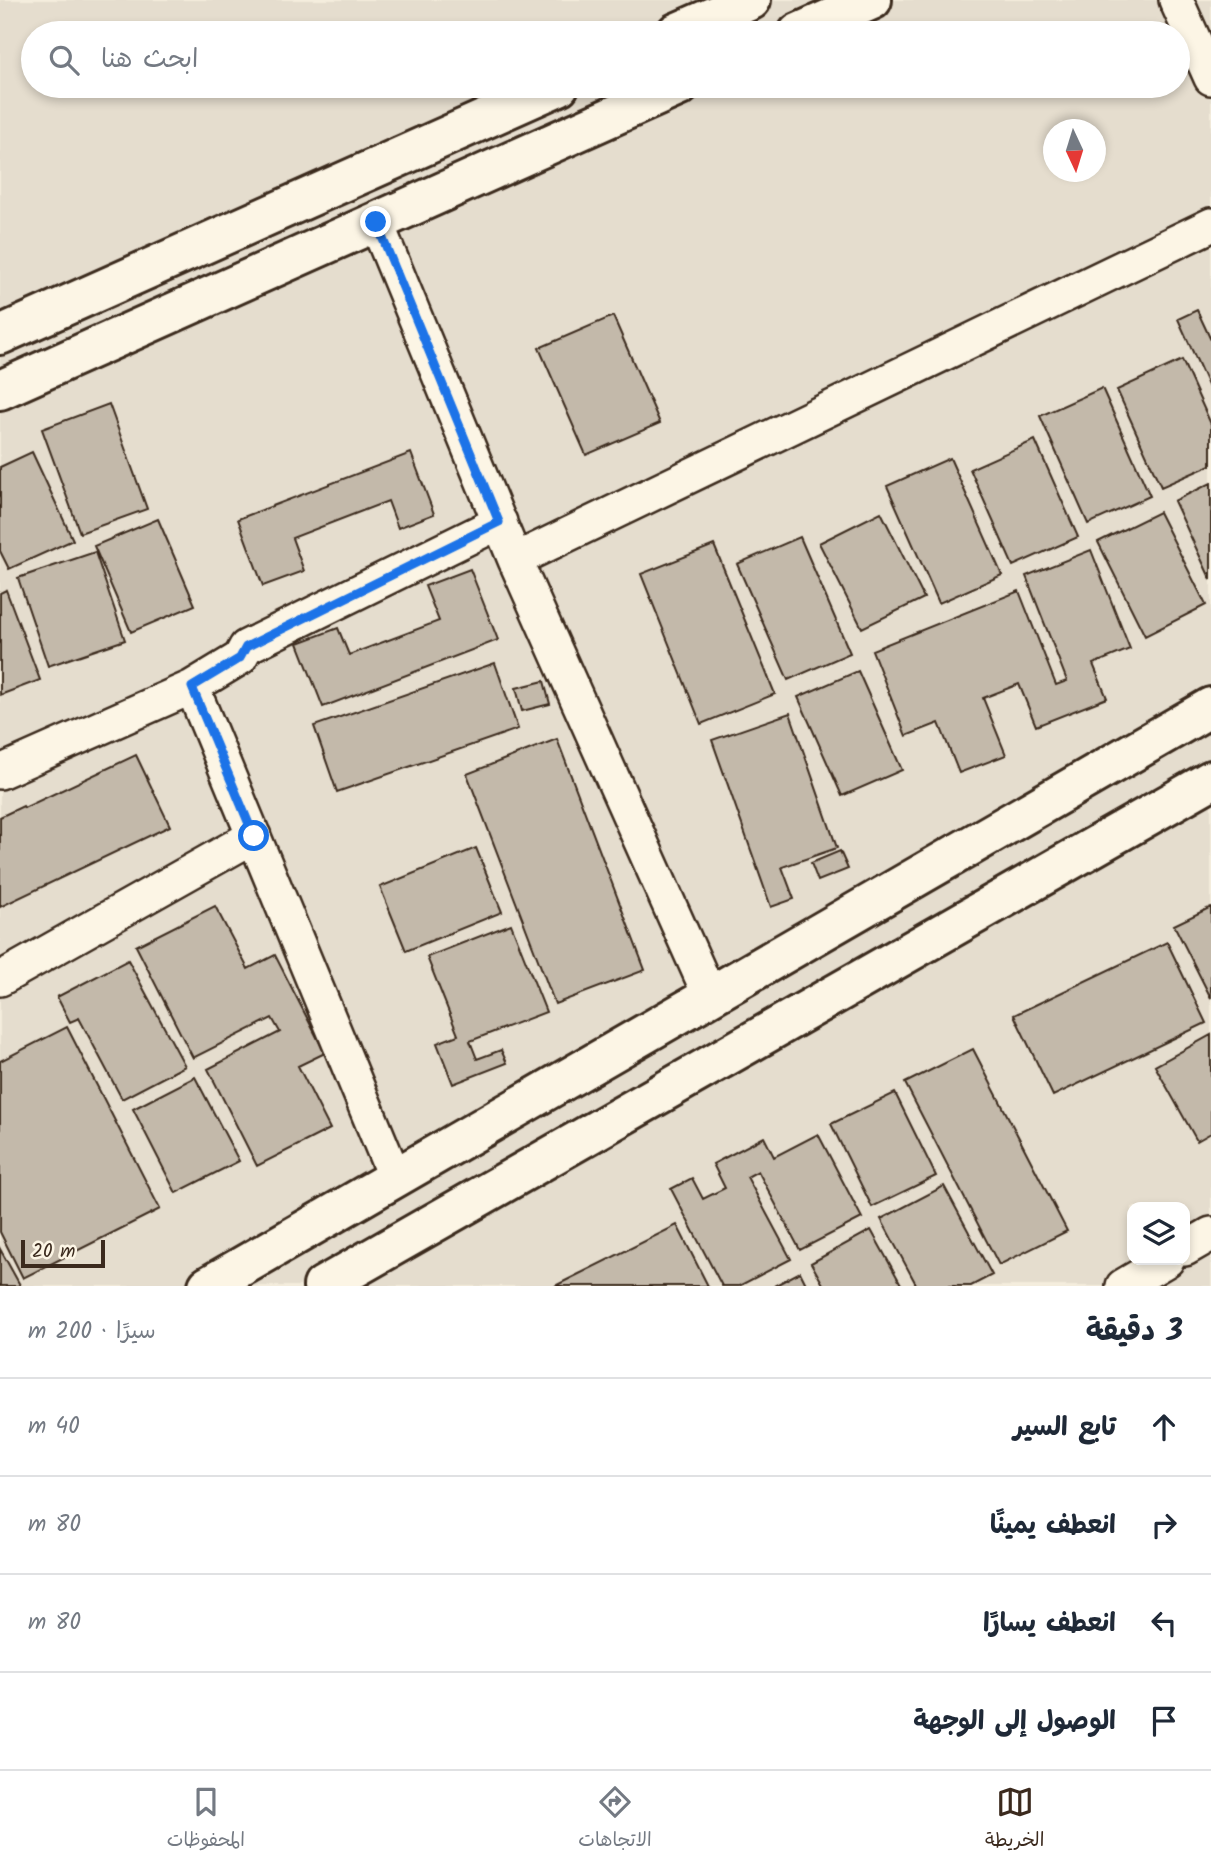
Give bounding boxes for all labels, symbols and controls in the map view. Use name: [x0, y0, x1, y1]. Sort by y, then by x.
search box: [21, 21, 1190, 98]
text: ابحث هنا: [101, 39, 198, 81]
icon: search: [45, 41, 83, 79]
north arrow: [1043, 119, 1106, 182]
route end: [360, 206, 391, 237]
route start: [238, 820, 269, 851]
map controls: [1127, 1202, 1190, 1265]
button: layers: [1127, 1202, 1190, 1265]
scale bar: [21, 1237, 105, 1269]
text: 20 m: [32, 1237, 75, 1267]
text: 3 دقيقة: [1086, 1308, 1183, 1356]
text: سيرًا · 200 m: [28, 1314, 156, 1350]
text: تابع السير: [1013, 1407, 1116, 1449]
icon: ahead: [1145, 1408, 1183, 1446]
text: 40 m: [28, 1409, 80, 1445]
text: انعطف يمينًا: [990, 1505, 1116, 1547]
icon: right: [1145, 1506, 1183, 1544]
text: 80 m: [28, 1507, 81, 1543]
text: انعطف يسارًا: [983, 1603, 1116, 1645]
icon: left: [1145, 1604, 1183, 1642]
text: 80 m: [28, 1605, 81, 1641]
text: الوصول إلى الوجهة: [913, 1701, 1116, 1743]
icon: arrive: [1145, 1702, 1183, 1740]
tab: المحفوظات: [167, 1783, 245, 1856]
tab: الاتجاهات: [578, 1783, 652, 1856]
tab: الخريطة: [985, 1783, 1044, 1856]

